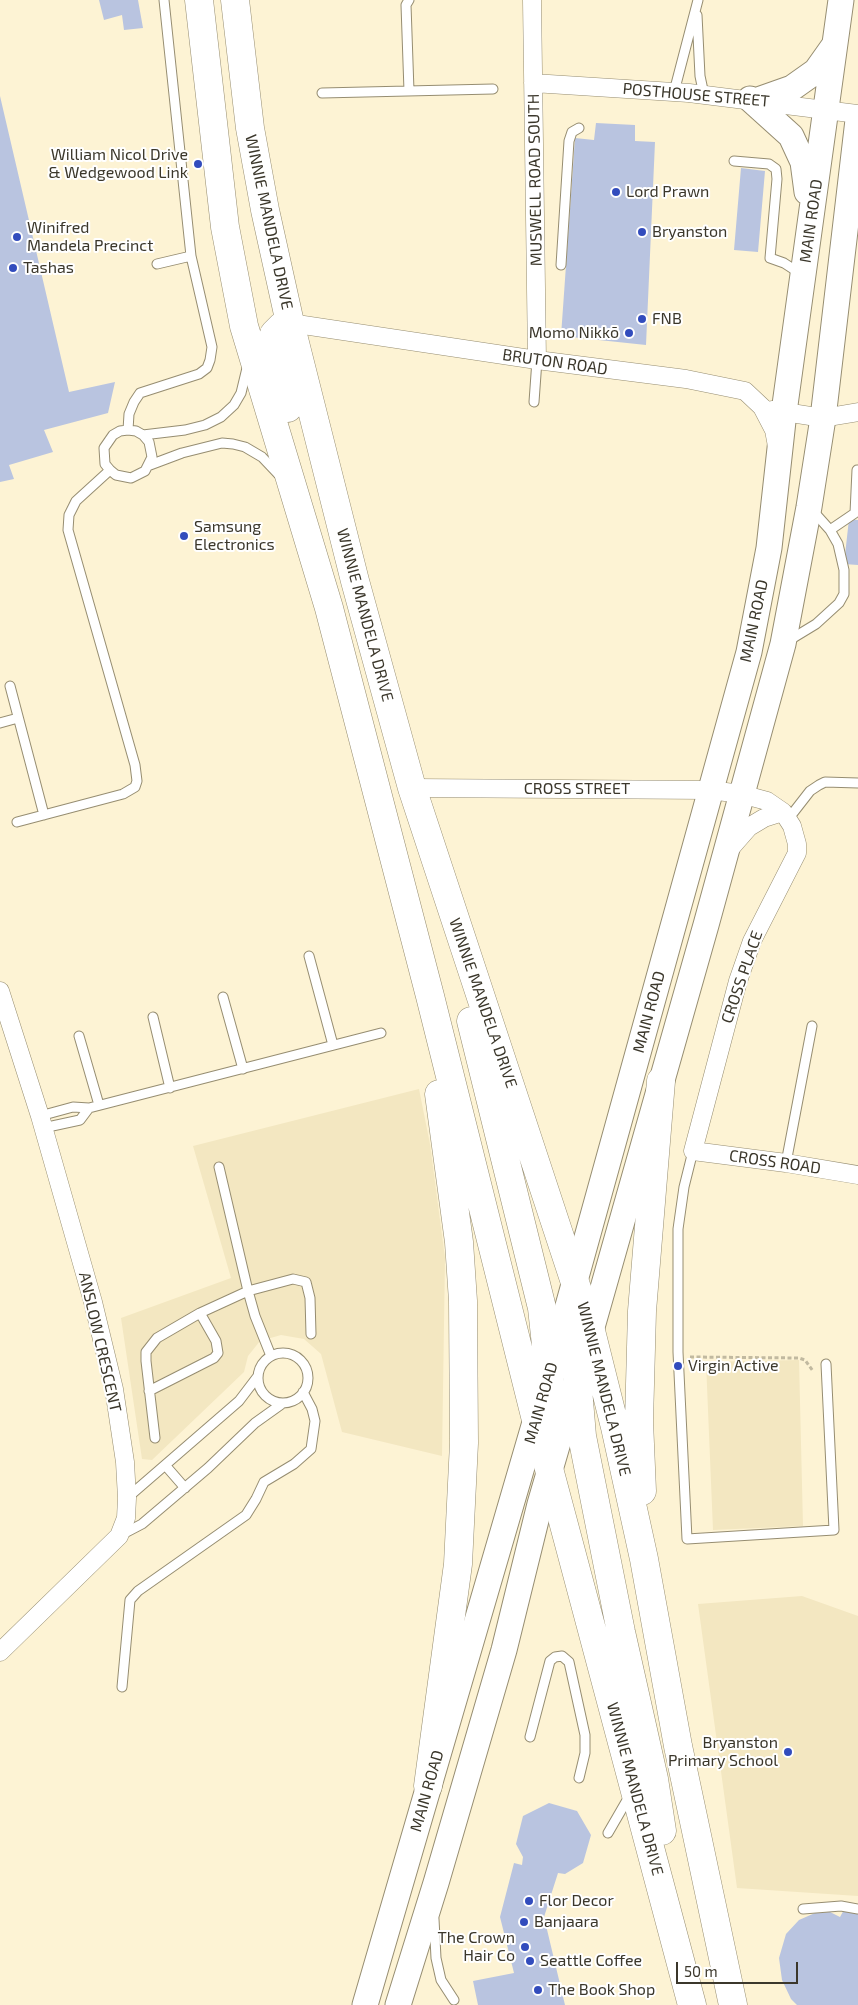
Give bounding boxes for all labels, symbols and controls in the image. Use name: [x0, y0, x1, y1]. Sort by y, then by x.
street label: POSTHOUSE STREET: [622, 79, 770, 111]
street label: MUSWELL ROAD SOUTH: [524, 93, 546, 267]
street label: WINNIE MANDELA DRIVE: [241, 133, 297, 311]
place label: William Nicol Drive & Wedgewood Link: [48, 145, 188, 183]
marker: William Nicol Drive & Wedgewood Link: [192, 158, 204, 170]
street label: MAIN ROAD: [796, 178, 826, 264]
place label: Lord Prawn: [626, 182, 709, 202]
marker: Lord Prawn: [610, 186, 622, 198]
place label: Winifred Mandela Precinct: [27, 218, 153, 256]
place label: Bryanston: [652, 222, 727, 242]
marker: Bryanston: [636, 226, 648, 238]
marker: Winifred Mandela Precinct: [11, 231, 23, 243]
place label: Tashas: [23, 258, 74, 278]
marker: Tashas: [7, 262, 19, 274]
place label: FNB: [652, 309, 682, 329]
marker: FNB: [636, 313, 648, 325]
place label: Momo Nikkō: [529, 323, 619, 343]
marker: Momo Nikkō: [623, 327, 635, 339]
street label: BRUTON ROAD: [501, 345, 609, 379]
place label: Samsung Electronics: [194, 517, 275, 555]
street label: WINNIE MANDELA DRIVE: [333, 526, 397, 704]
marker: Samsung Electronics: [178, 530, 190, 542]
street label: MAIN ROAD: [736, 578, 772, 664]
street label: CROSS STREET: [524, 779, 630, 799]
street label: WINNIE MANDELA DRIVE: [445, 915, 521, 1091]
street label: CROSS PLACE: [717, 928, 767, 1026]
street label: MAIN ROAD: [629, 969, 669, 1055]
street label: CROSS ROAD: [728, 1146, 822, 1178]
street label: ANSLOW CRESCENT: [75, 1270, 125, 1414]
street label: WINNIE MANDELA DRIVE: [573, 1300, 635, 1478]
place label: Virgin Active: [688, 1356, 779, 1376]
street label: MAIN ROAD: [520, 1360, 562, 1446]
marker: Virgin Active: [672, 1360, 684, 1372]
street label: WINNIE MANDELA DRIVE: [603, 1700, 667, 1878]
place label: Bryanston Primary School: [668, 1733, 778, 1771]
marker: Bryanston Primary School: [782, 1746, 794, 1758]
street label: MAIN ROAD: [406, 1748, 448, 1834]
place label: Flor Decor: [539, 1891, 614, 1911]
marker: Flor Decor: [523, 1895, 535, 1907]
place label: Banjaara: [534, 1912, 599, 1932]
marker: Banjaara: [518, 1916, 530, 1928]
place label: The Crown Hair Co: [437, 1928, 515, 1966]
marker: The Crown Hair Co: [519, 1941, 531, 1953]
place label: Seattle Coffee: [540, 1951, 642, 1971]
scale bar: [678, 1952, 800, 1984]
marker: Seattle Coffee: [524, 1955, 536, 1967]
text: 50 m: [684, 1962, 718, 1980]
place label: The Book Shop: [548, 1980, 655, 2000]
marker: The Book Shop: [532, 1984, 544, 1996]

